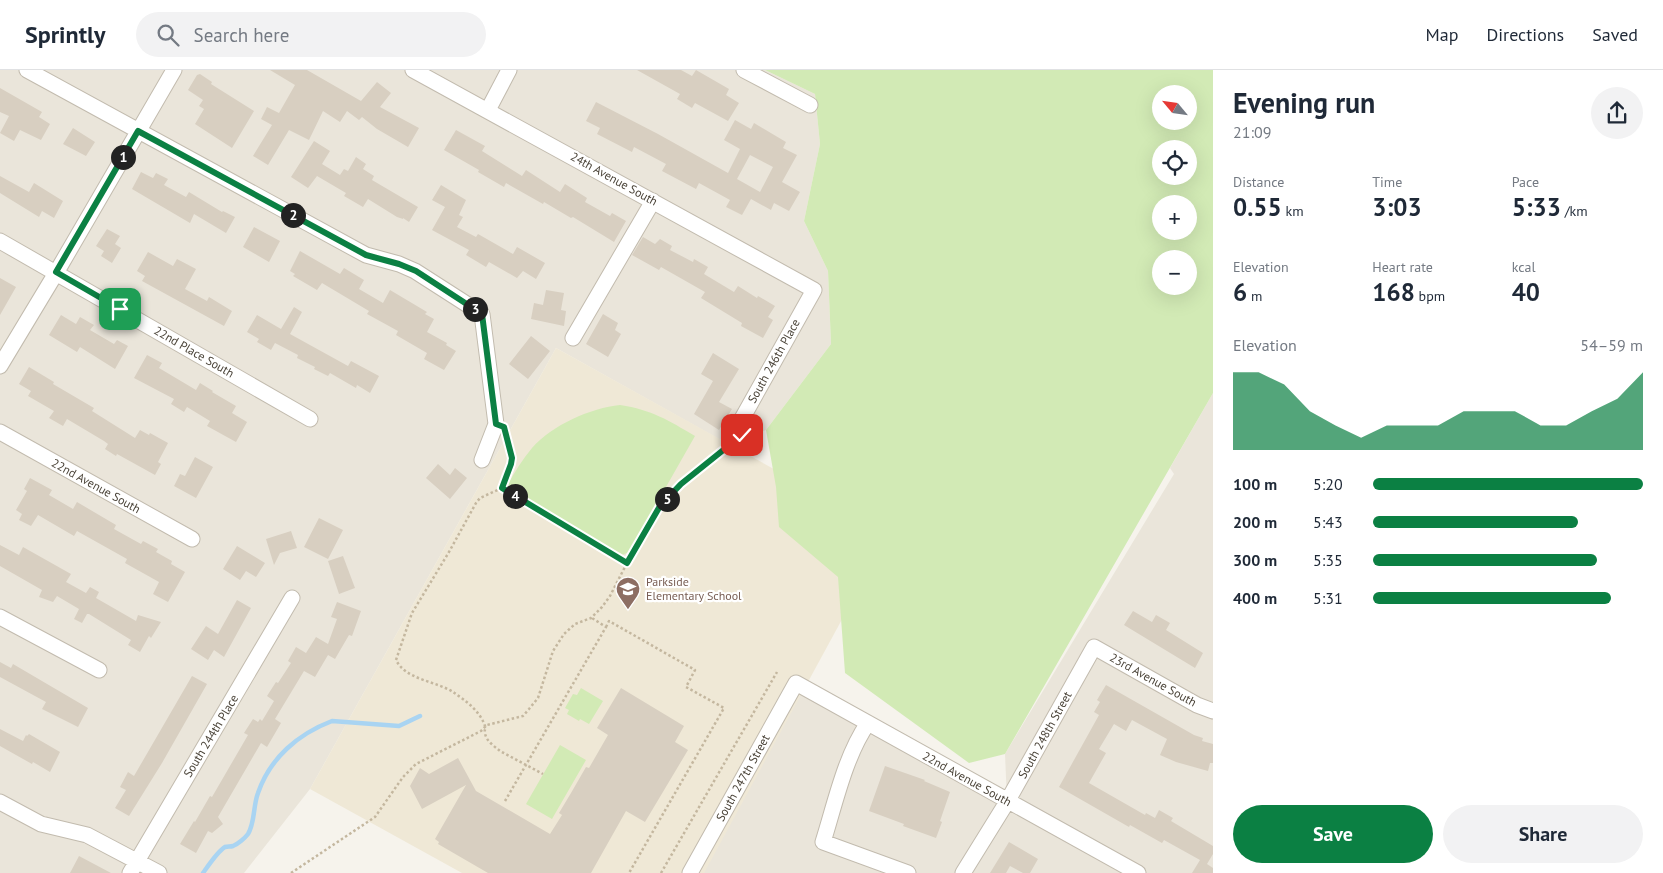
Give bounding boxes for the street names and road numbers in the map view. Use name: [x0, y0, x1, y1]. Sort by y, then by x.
street label: 24th Avenue South: [568, 148, 660, 209]
street label: South 246th Place: [744, 316, 803, 405]
street label: 22nd Place South: [152, 323, 237, 381]
street label: 22nd Avenue South: [49, 455, 143, 516]
street label: 23rd Avenue South: [1107, 649, 1199, 710]
street label: South 248th Street: [1014, 689, 1075, 781]
street label: South 244th Place: [180, 692, 241, 780]
street label: South 247th Street: [713, 732, 773, 824]
street label: 22nd Avenue South: [920, 748, 1014, 809]

